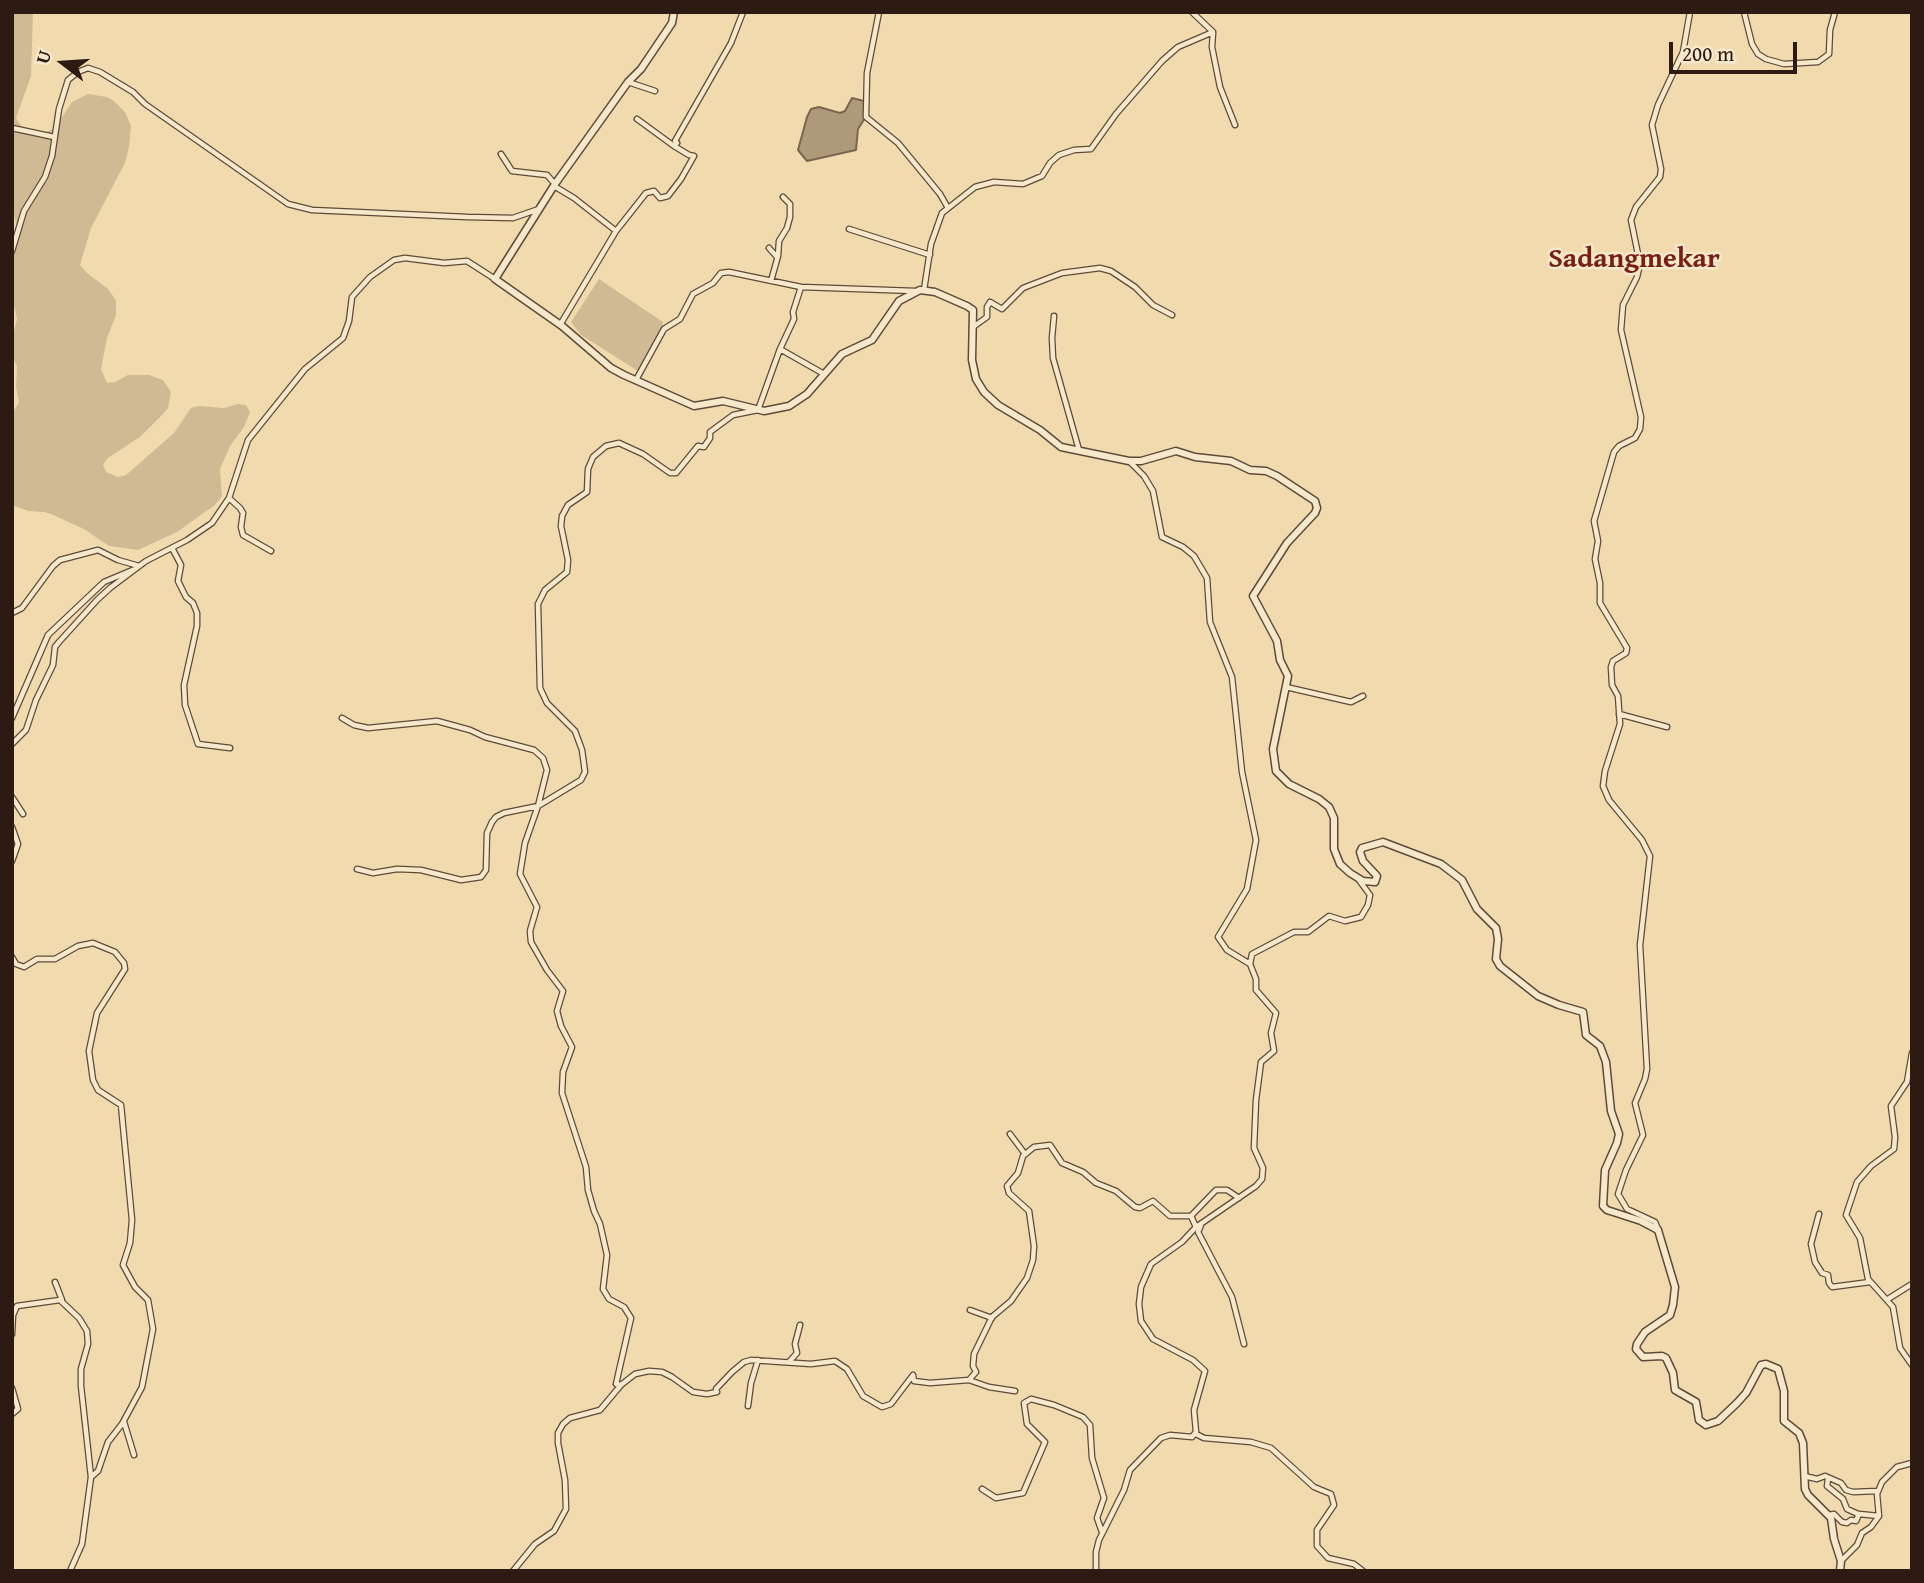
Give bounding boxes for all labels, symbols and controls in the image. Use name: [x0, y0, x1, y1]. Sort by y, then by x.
north arrow: [28, 28, 98, 98]
scale bar: [1672, 28, 1800, 72]
text: 200 m: [1682, 38, 1734, 69]
text: U: [28, 47, 58, 67]
district label: Sadangmekar: [1548, 243, 1720, 277]

